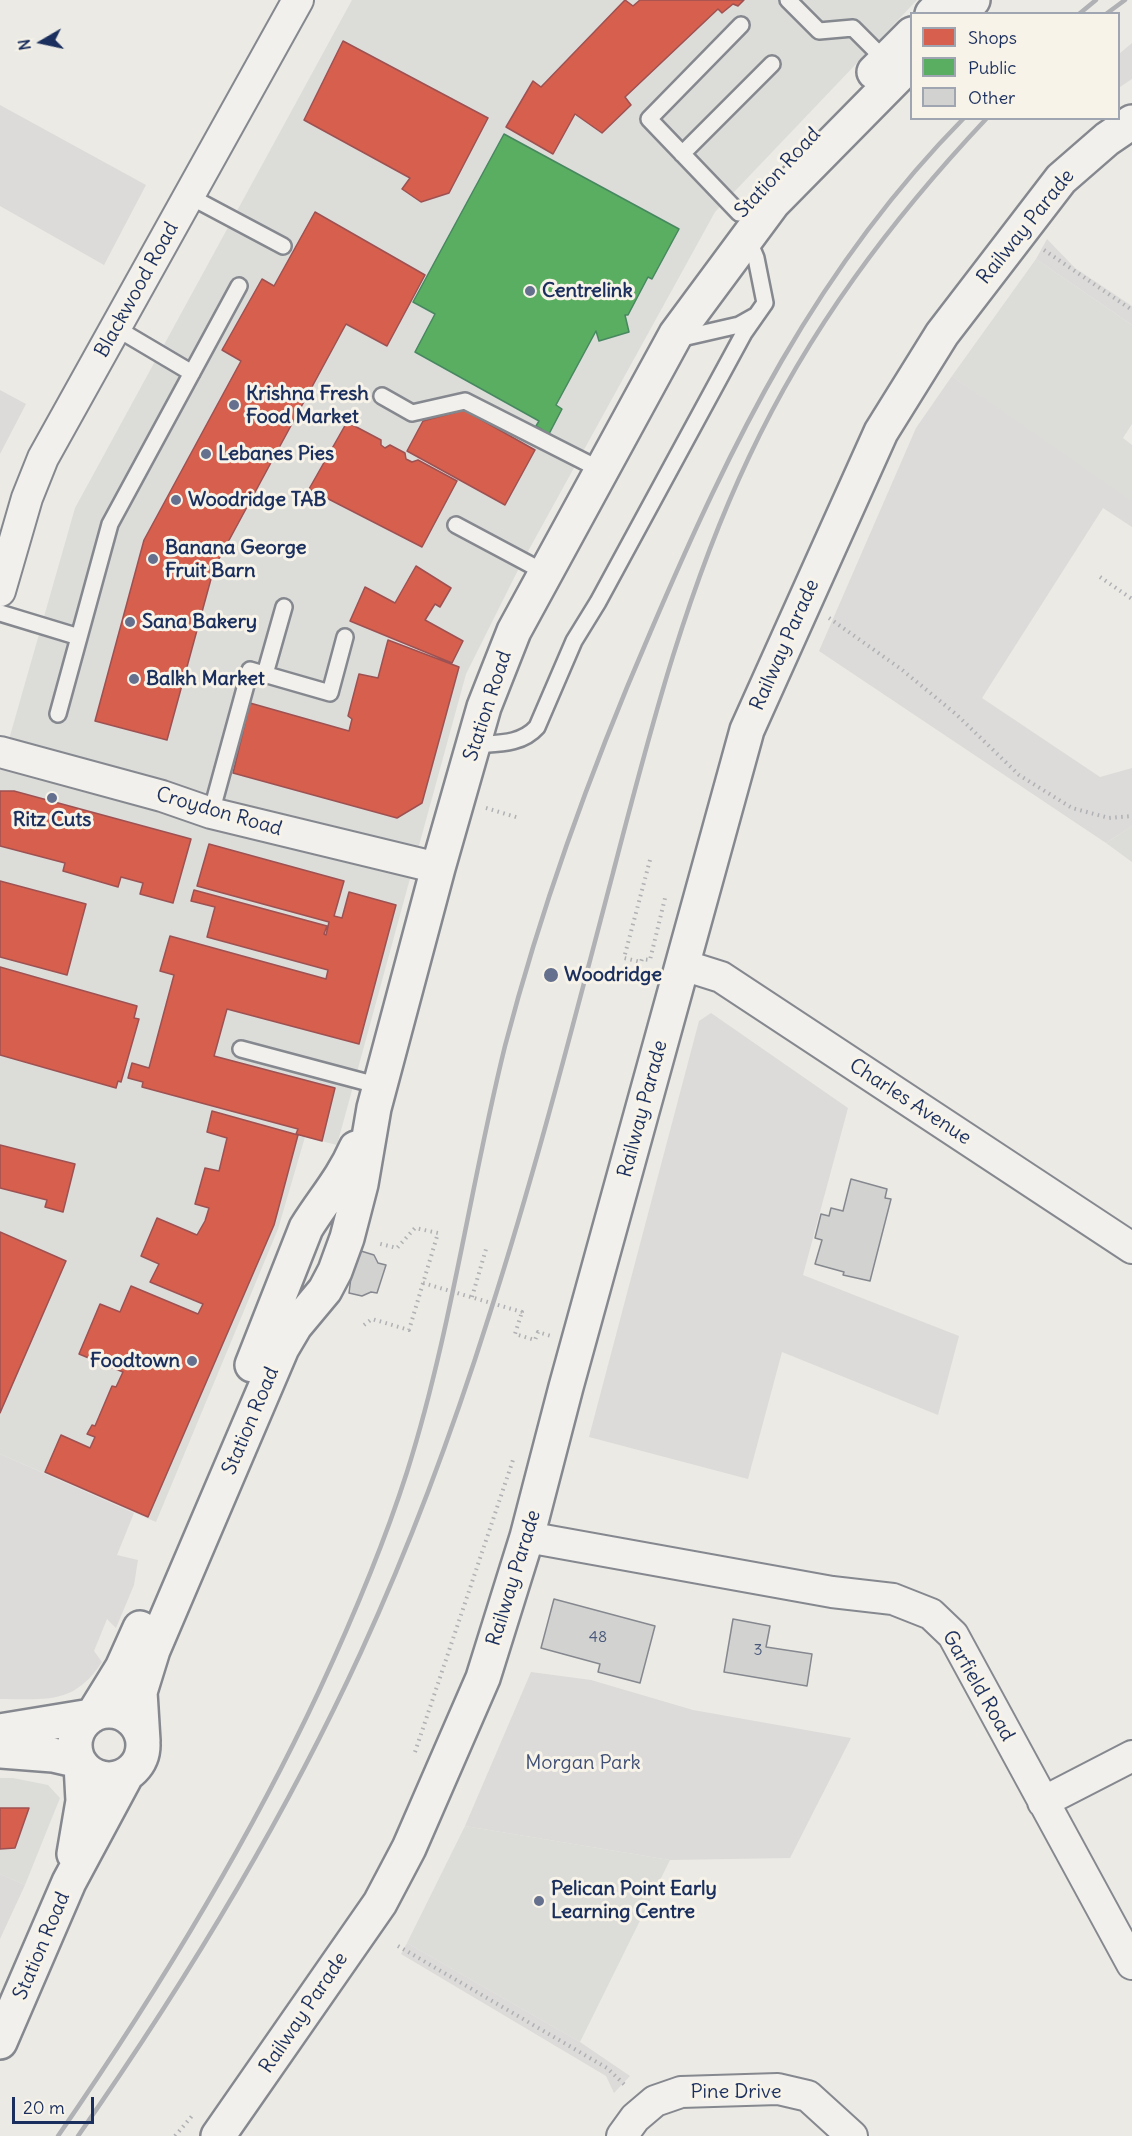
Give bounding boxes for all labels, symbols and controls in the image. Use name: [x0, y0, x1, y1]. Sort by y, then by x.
north arrow: [12, 12, 72, 72]
legend: [910, 12, 1120, 120]
text: Shops: [968, 26, 1017, 49]
text: N: [13, 38, 35, 52]
text: Public: [968, 56, 1017, 79]
text: Other: [968, 86, 1015, 109]
street label: Station Road: [730, 123, 826, 223]
street label: Railway Parade: [972, 165, 1080, 289]
street label: Blackwood Road: [90, 218, 184, 362]
place label: Centrelink: [542, 279, 633, 303]
marker: Centrelink: [523, 284, 537, 298]
place label: Krishna Fresh Food Market: [246, 382, 369, 429]
marker: Krishna Fresh Food Market: [227, 398, 241, 412]
place label: Lebanes Pies: [218, 442, 334, 466]
marker: Lebanes Pies: [199, 447, 213, 461]
place label: Woodridge TAB: [188, 488, 326, 512]
marker: Woodridge TAB: [169, 493, 183, 507]
place label: Banana George Fruit Barn: [165, 536, 307, 583]
marker: Banana George Fruit Barn: [146, 552, 160, 566]
street label: Railway Parade: [745, 576, 825, 714]
place label: Sana Bakery: [142, 610, 257, 634]
marker: Sana Bakery: [123, 615, 137, 629]
street label: Station Road: [459, 648, 517, 764]
place label: Balkh Market: [146, 667, 265, 691]
marker: Balkh Market: [127, 672, 141, 686]
street label: Croydon Road: [153, 783, 285, 841]
marker: Ritz Cuts: [45, 791, 59, 805]
place label: Ritz Cuts: [13, 808, 91, 832]
place label: Woodridge: [564, 963, 662, 987]
marker: Woodridge: [542, 966, 560, 984]
street label: Railway Parade: [613, 1038, 673, 1180]
street label: Charles Avenue: [845, 1054, 975, 1150]
place label: Foodtown: [90, 1349, 180, 1373]
marker: Foodtown: [185, 1354, 199, 1368]
street label: Station Road: [218, 1364, 284, 1478]
street label: Railway Parade: [482, 1507, 546, 1649]
street label: Garfield Road: [937, 1626, 1019, 1746]
house number: 48: [589, 1627, 607, 1647]
house number: 3: [753, 1640, 763, 1660]
park label: Morgan Park: [525, 1751, 641, 1775]
place label: Pelican Point Early Learning Centre: [551, 1877, 717, 1924]
street label: Station Road: [9, 1889, 75, 2003]
marker: Pelican Point Early Learning Centre: [532, 1894, 546, 1908]
street label: Railway Parade: [255, 1948, 353, 2078]
street label: Pine Drive: [691, 2080, 781, 2104]
scale bar: [15, 2085, 98, 2123]
text: 20 m: [23, 2096, 65, 2119]

